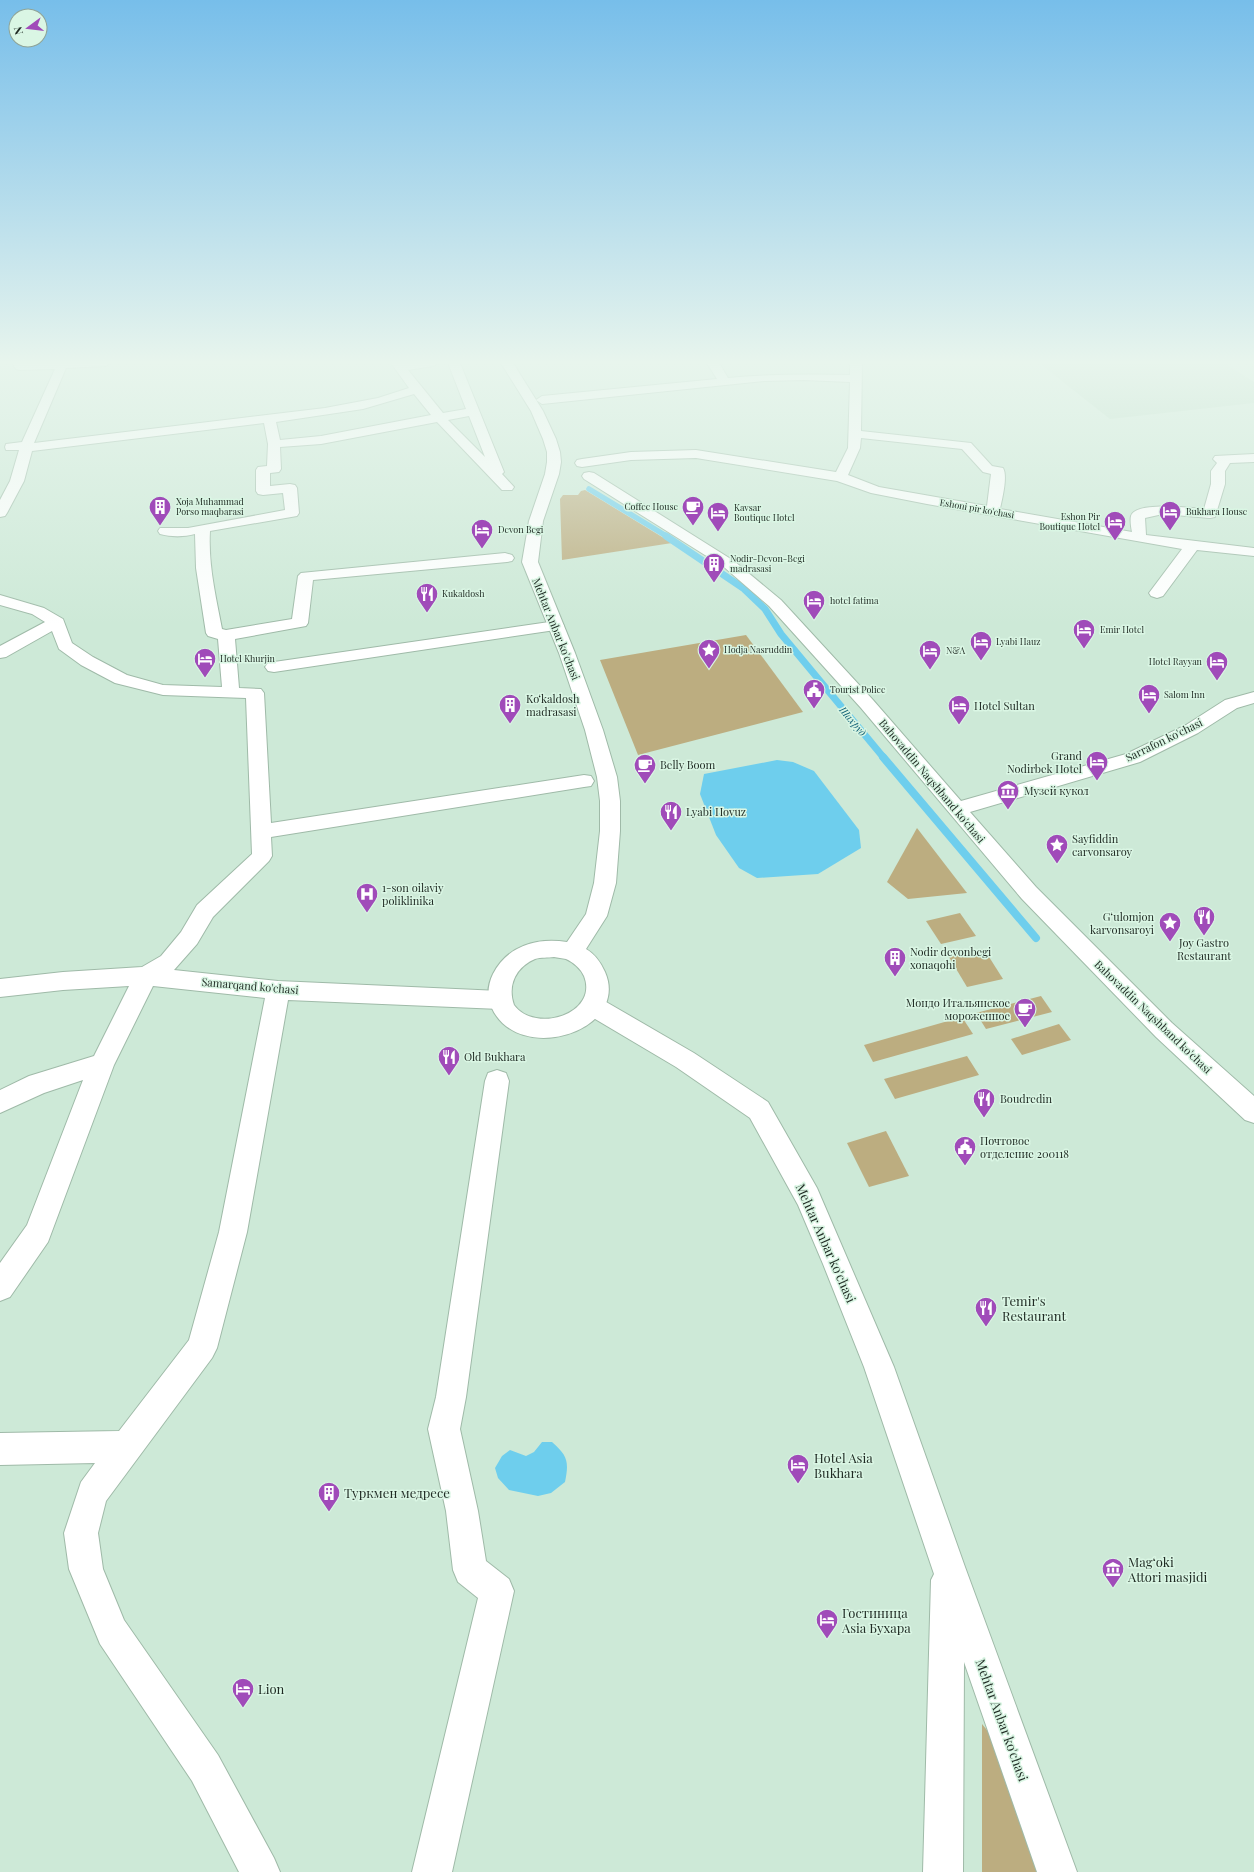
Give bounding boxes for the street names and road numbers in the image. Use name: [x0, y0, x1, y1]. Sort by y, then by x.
street label: Eshoni pir ko'chasi: [939, 496, 1016, 521]
street label: Mehtar Anbar ko'chasi: [529, 575, 584, 682]
street label: Sarrafon ko'chasi: [1123, 714, 1205, 765]
street label: Bahovaddin Naqshband ko'chasi: [876, 716, 989, 846]
street label: Bahovaddin Naqshband ko'chasi: [1092, 957, 1215, 1077]
street label: Samarqand ko'chasi: [201, 974, 299, 997]
street label: Mehtar Anbar ko'chasi: [793, 1181, 860, 1305]
street label: Mehtar Anbar ko'chasi: [972, 1656, 1033, 1783]

